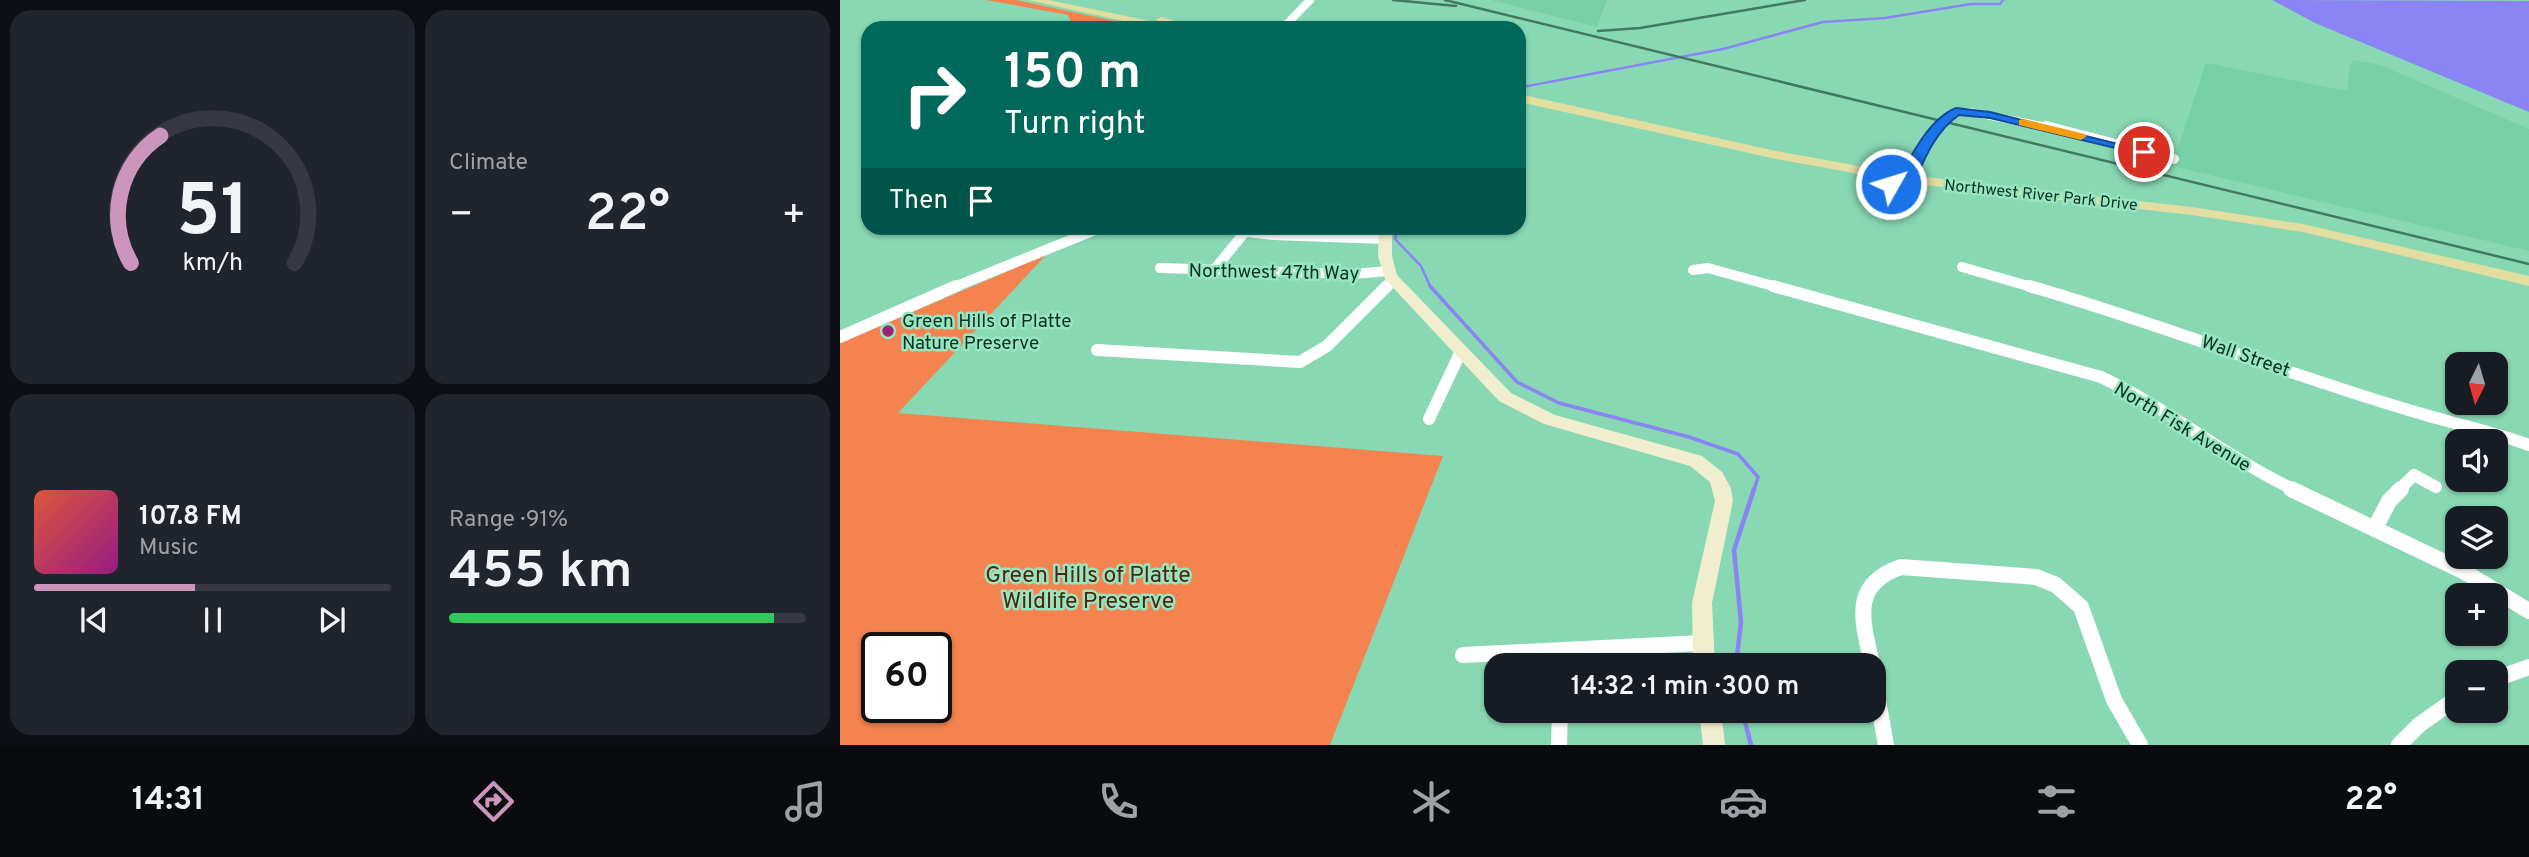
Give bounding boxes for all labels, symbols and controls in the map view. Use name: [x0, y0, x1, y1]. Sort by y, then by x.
text: 150 m: [1004, 44, 1141, 106]
icon: right: [889, 49, 980, 140]
text: Turn right: [1004, 105, 1146, 145]
pin: [2114, 122, 2174, 182]
icon: arrive: [2125, 133, 2163, 171]
position arrow: [1854, 147, 1928, 221]
text: Climate: [449, 149, 528, 178]
text: 51: [176, 169, 249, 261]
street label: Northwest River Park Drive: [1943, 176, 2138, 216]
icon: arrive: [962, 182, 1000, 220]
text: 22°: [585, 183, 670, 249]
text: Then: [889, 185, 948, 218]
text: −: [449, 192, 474, 241]
text: +: [781, 192, 806, 241]
text: km/h: [182, 248, 243, 280]
street label: Northwest 47th Way: [1188, 260, 1360, 286]
place label: Green Hills of Platte Nature Preserve: [902, 310, 1072, 356]
marker: Green Hills of Platte Nature Preserve: [880, 323, 896, 339]
street label: Wall Street: [2198, 331, 2293, 383]
north arrow: [2445, 352, 2508, 415]
map controls: [2445, 352, 2508, 723]
street label: North Fisk Avenue: [2109, 377, 2255, 478]
button: sound: [2445, 429, 2508, 492]
text: 107.8 FM: [139, 501, 242, 534]
text: Range · 91%: [449, 506, 568, 535]
button: layers: [2445, 506, 2508, 569]
text: Music: [139, 534, 199, 563]
text: 455 km: [449, 540, 632, 606]
park label: Green Hills of Platte Wildlife Preserve: [985, 562, 1191, 617]
button: +: [2445, 583, 2508, 646]
icon: previous: [75, 601, 113, 639]
icon: pause: [194, 601, 232, 639]
icon: next: [313, 601, 351, 639]
speed limit sign: 60: [861, 632, 952, 723]
button: −: [2445, 660, 2508, 723]
text: 14:32 · 1 min · 300 m: [1571, 671, 1799, 704]
icon: directions: [469, 777, 518, 826]
icon: music: [781, 777, 830, 826]
icon: phone: [1094, 777, 1143, 826]
icon: climate: [1407, 777, 1456, 826]
icon: car: [1719, 777, 1768, 826]
icon: filters: [2032, 777, 2081, 826]
text: 14:31: [132, 781, 205, 821]
text: 22°: [2345, 781, 2397, 821]

